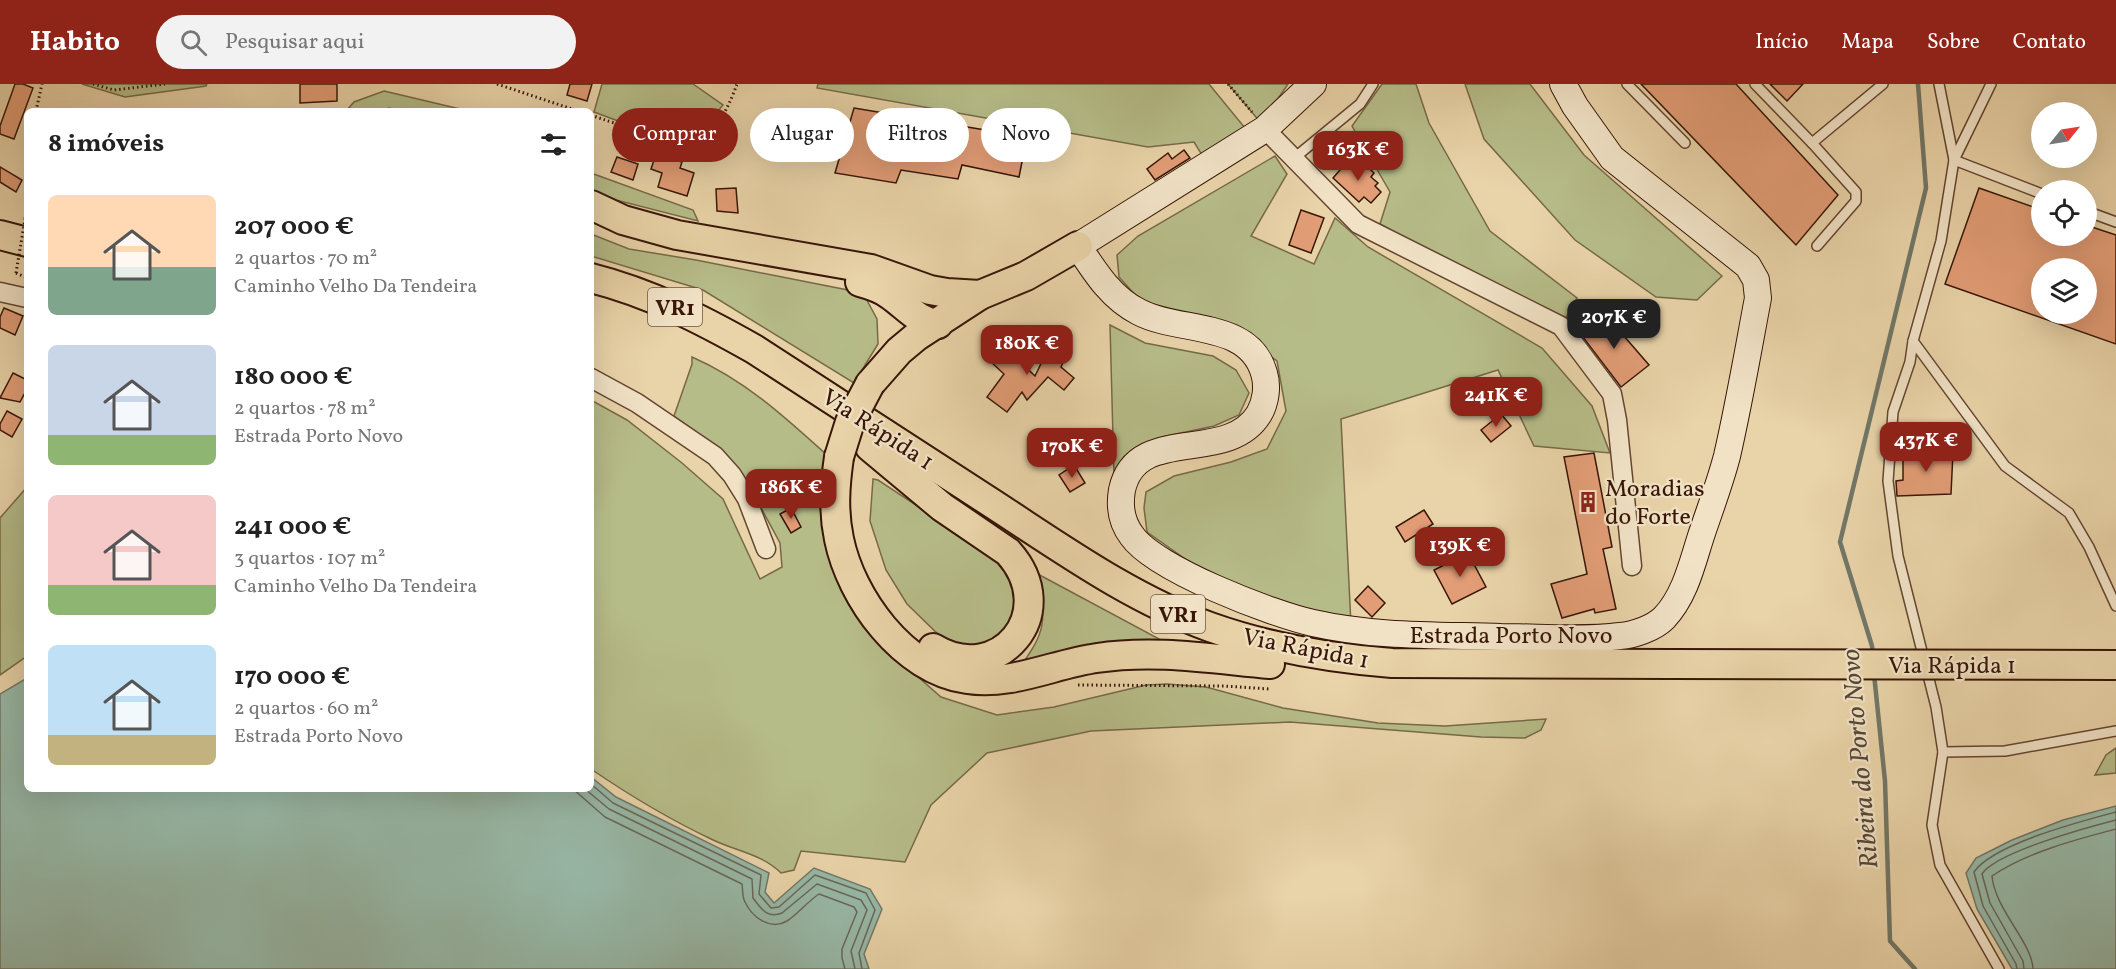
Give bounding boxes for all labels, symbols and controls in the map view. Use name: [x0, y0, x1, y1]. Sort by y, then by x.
search box: [156, 15, 576, 69]
text: Habito: [30, 23, 120, 62]
icon: search: [177, 26, 210, 59]
text: Pesquisar aqui: [225, 27, 364, 58]
text: Início: [1755, 28, 1808, 57]
text: Mapa: [1841, 28, 1894, 57]
text: Sobre: [1927, 28, 1980, 57]
text: Contato: [2013, 28, 2086, 57]
north arrow: [2031, 102, 2097, 168]
map controls: [2031, 102, 2097, 324]
chip: Comprar: [612, 108, 738, 162]
chip: Alugar: [750, 108, 854, 162]
chip: Filtros: [866, 108, 969, 162]
chip: Novo: [981, 108, 1071, 162]
text: 8 imóveis: [48, 126, 164, 162]
icon: filters: [537, 128, 570, 161]
pin: 163K €: [1309, 131, 1407, 182]
text: 163K €: [1327, 136, 1389, 164]
button: locate: [2031, 180, 2097, 246]
text: 207 000 €: [234, 209, 354, 245]
icon: home: [96, 219, 168, 291]
text: 2 quartos · 70 m²: [234, 245, 377, 273]
button: layers: [2031, 258, 2097, 324]
text: Caminho Velho Da Tendeira: [234, 273, 477, 301]
road number: VR1: [648, 288, 702, 326]
pin: 207K €: [1565, 299, 1663, 350]
text: 207K €: [1581, 304, 1647, 332]
pin: 180K €: [978, 325, 1076, 376]
text: 180K €: [995, 330, 1059, 358]
text: 180 000 €: [234, 359, 353, 395]
icon: home: [96, 369, 168, 441]
pin: 241K €: [1447, 377, 1545, 428]
street label: Via Rápida 1: [814, 382, 940, 480]
text: 241K €: [1464, 382, 1528, 410]
text: 2 quartos · 78 m²: [234, 395, 376, 423]
pin: 437K €: [1877, 422, 1975, 473]
text: Estrada Porto Novo: [234, 423, 403, 451]
text: 437K €: [1894, 427, 1958, 455]
pin: 170K €: [1023, 428, 1121, 479]
text: 170K €: [1041, 433, 1103, 461]
pin: 186K €: [742, 469, 840, 520]
place label: Moradias do Forte: [1605, 473, 1705, 535]
text: 186K €: [759, 474, 823, 502]
building icon: Moradias do Forte: [1576, 490, 1600, 514]
text: 241 000 €: [234, 509, 351, 545]
icon: home: [96, 519, 168, 591]
pin: 139K €: [1411, 527, 1509, 578]
text: 139K €: [1429, 532, 1491, 560]
text: 3 quartos · 107 m²: [234, 545, 385, 573]
text: Caminho Velho Da Tendeira: [234, 573, 477, 601]
road number: VR1: [1151, 595, 1205, 633]
street label: Estrada Porto Novo: [1410, 620, 1613, 654]
street label: Via Rápida 1: [1239, 621, 1372, 679]
water label: Ribeira do Porto Novo: [1833, 647, 1889, 870]
street label: Via Rápida 1: [1888, 650, 2016, 684]
text: 170 000 €: [234, 659, 350, 695]
icon: home: [96, 669, 168, 741]
text: 2 quartos · 60 m²: [234, 695, 378, 723]
text: Estrada Porto Novo: [234, 723, 403, 751]

